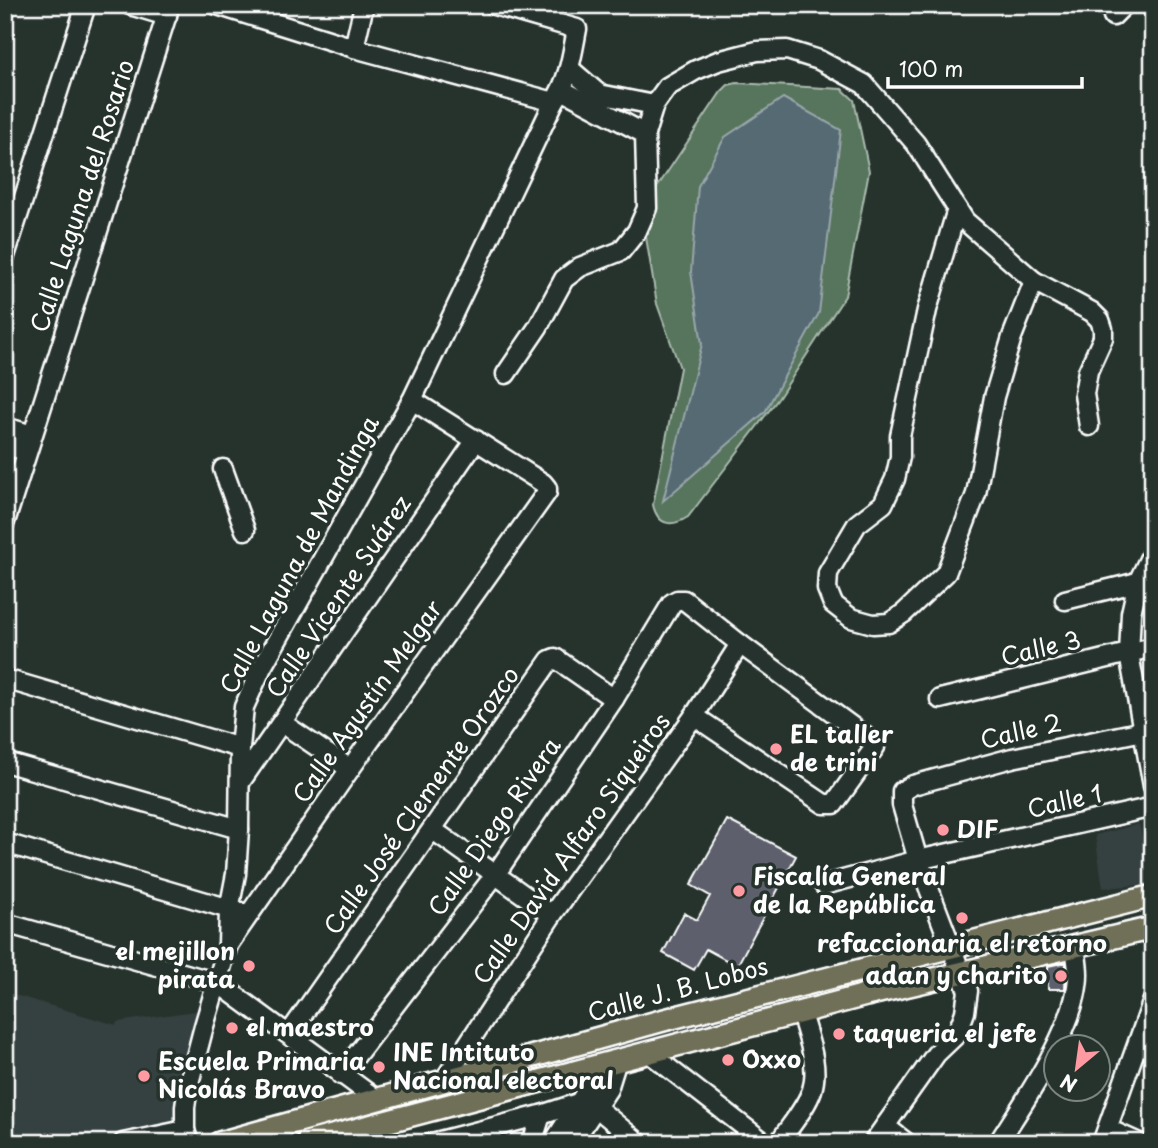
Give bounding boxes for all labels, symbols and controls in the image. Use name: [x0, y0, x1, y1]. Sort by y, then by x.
scale bar: [888, 46, 1083, 90]
text: 100 m: [899, 52, 963, 84]
street label: Calle Laguna del Rosario: [20, 54, 142, 336]
street label: Calle Laguna de Mandinga: [210, 409, 387, 699]
street label: Calle Vicente Suárez: [256, 487, 419, 704]
street label: Calle Agustín Melgar: [283, 592, 450, 810]
street label: Calle 3: [997, 620, 1084, 674]
street label: Calle José Clemente Orozco: [314, 658, 527, 941]
street label: Calle 2: [976, 703, 1065, 757]
street label: Calle David Alfaro Siqueiros: [463, 705, 678, 991]
place label: EL taller de trini: [790, 715, 894, 779]
street label: Calle Diego Rivera: [418, 729, 569, 923]
marker: EL taller de trini: [768, 741, 784, 757]
street label: Calle 1: [1023, 774, 1106, 826]
place label: DIF: [957, 810, 998, 846]
marker: DIF: [935, 822, 951, 838]
place label: Fiscalía General de la República: [753, 857, 946, 921]
marker: Fiscalía General de la República: [731, 883, 747, 899]
marker: refaccionaria el retorno: [954, 910, 970, 926]
place label: refaccionaria el retorno: [817, 924, 1107, 960]
place label: el mejillon pirata: [115, 932, 235, 996]
street label: Calle J. B. Lobos: [583, 947, 772, 1029]
place label: adan y charito: [865, 956, 1047, 992]
marker: el mejillon pirata: [241, 958, 257, 974]
marker: adan y charito: [1053, 968, 1069, 984]
place label: el maestro: [246, 1008, 374, 1044]
place label: taqueria el jefe: [853, 1014, 1037, 1050]
marker: el maestro: [224, 1020, 240, 1036]
marker: taqueria el jefe: [831, 1026, 847, 1042]
north arrow: [1042, 1032, 1112, 1102]
place label: INE Intituto Nacional electoral: [393, 1033, 614, 1097]
place label: Oxxo: [742, 1040, 801, 1076]
place label: Escuela Primaria Nicolás Bravo: [158, 1042, 366, 1106]
marker: Oxxo: [720, 1052, 736, 1068]
marker: INE Intituto Nacional electoral: [371, 1059, 387, 1075]
marker: Escuela Primaria Nicolás Bravo: [136, 1068, 152, 1084]
text: N: [1055, 1068, 1082, 1100]

